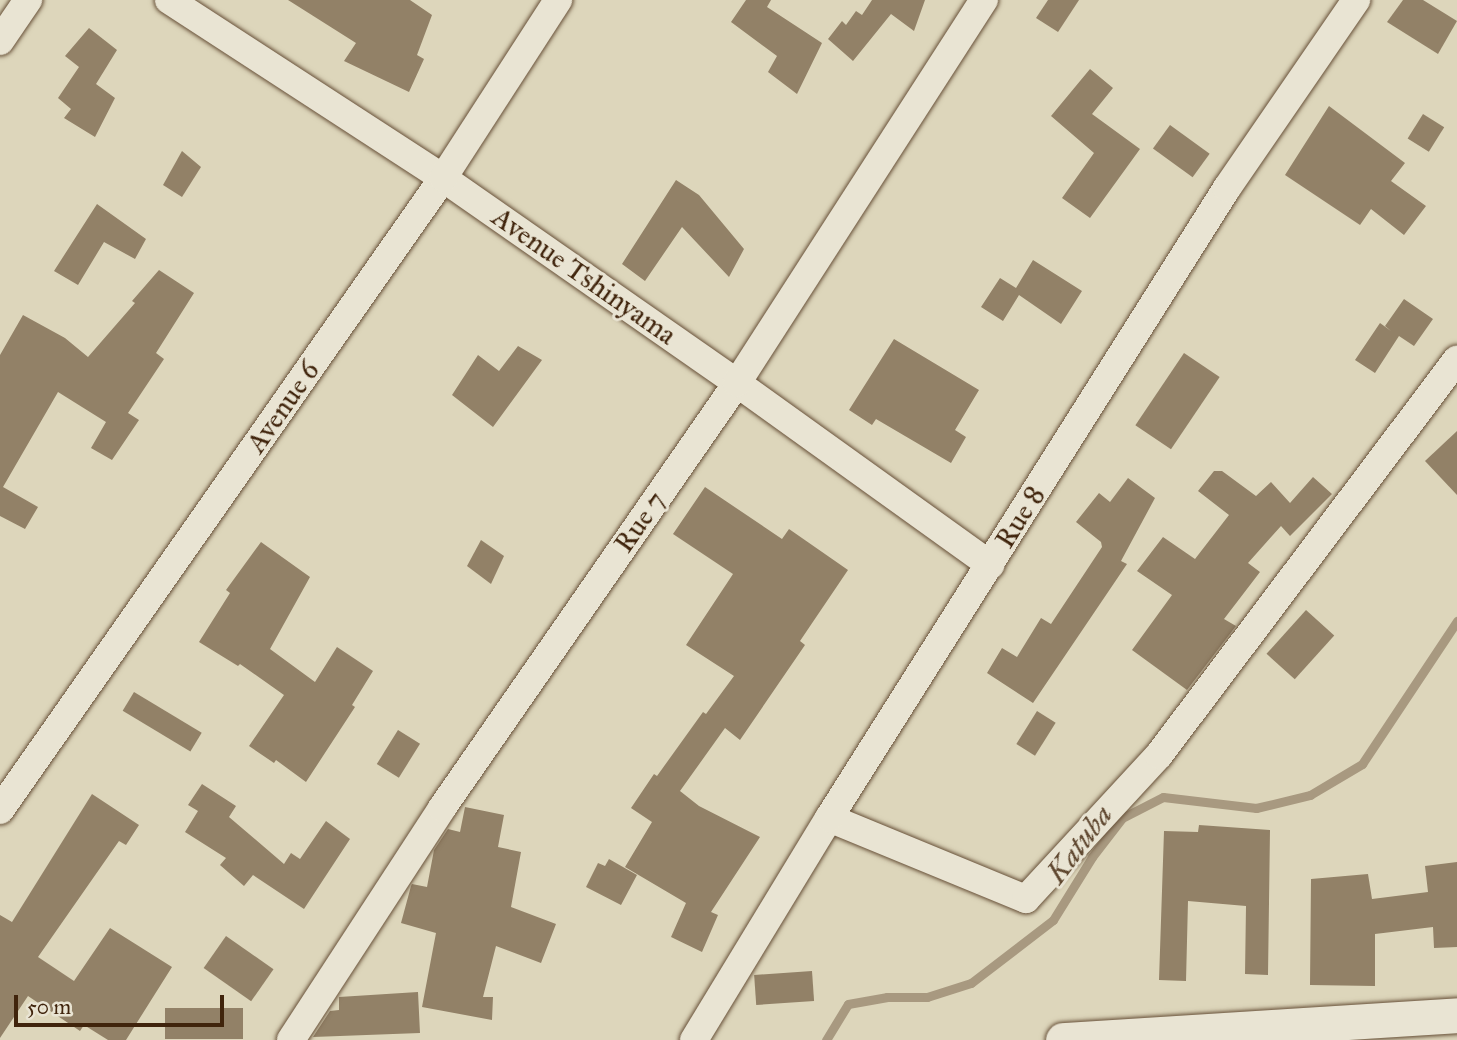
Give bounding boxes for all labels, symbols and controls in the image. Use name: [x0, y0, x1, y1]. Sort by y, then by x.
street label: Avenue Tshinyama: [486, 200, 682, 352]
street label: Avenue 6: [239, 355, 327, 459]
street label: Rue 8: [988, 480, 1052, 554]
street label: Rue 7: [607, 485, 673, 559]
water label: Katuba: [1038, 798, 1120, 890]
scale bar: [18, 981, 228, 1025]
text: 50 m: [27, 994, 71, 1020]

